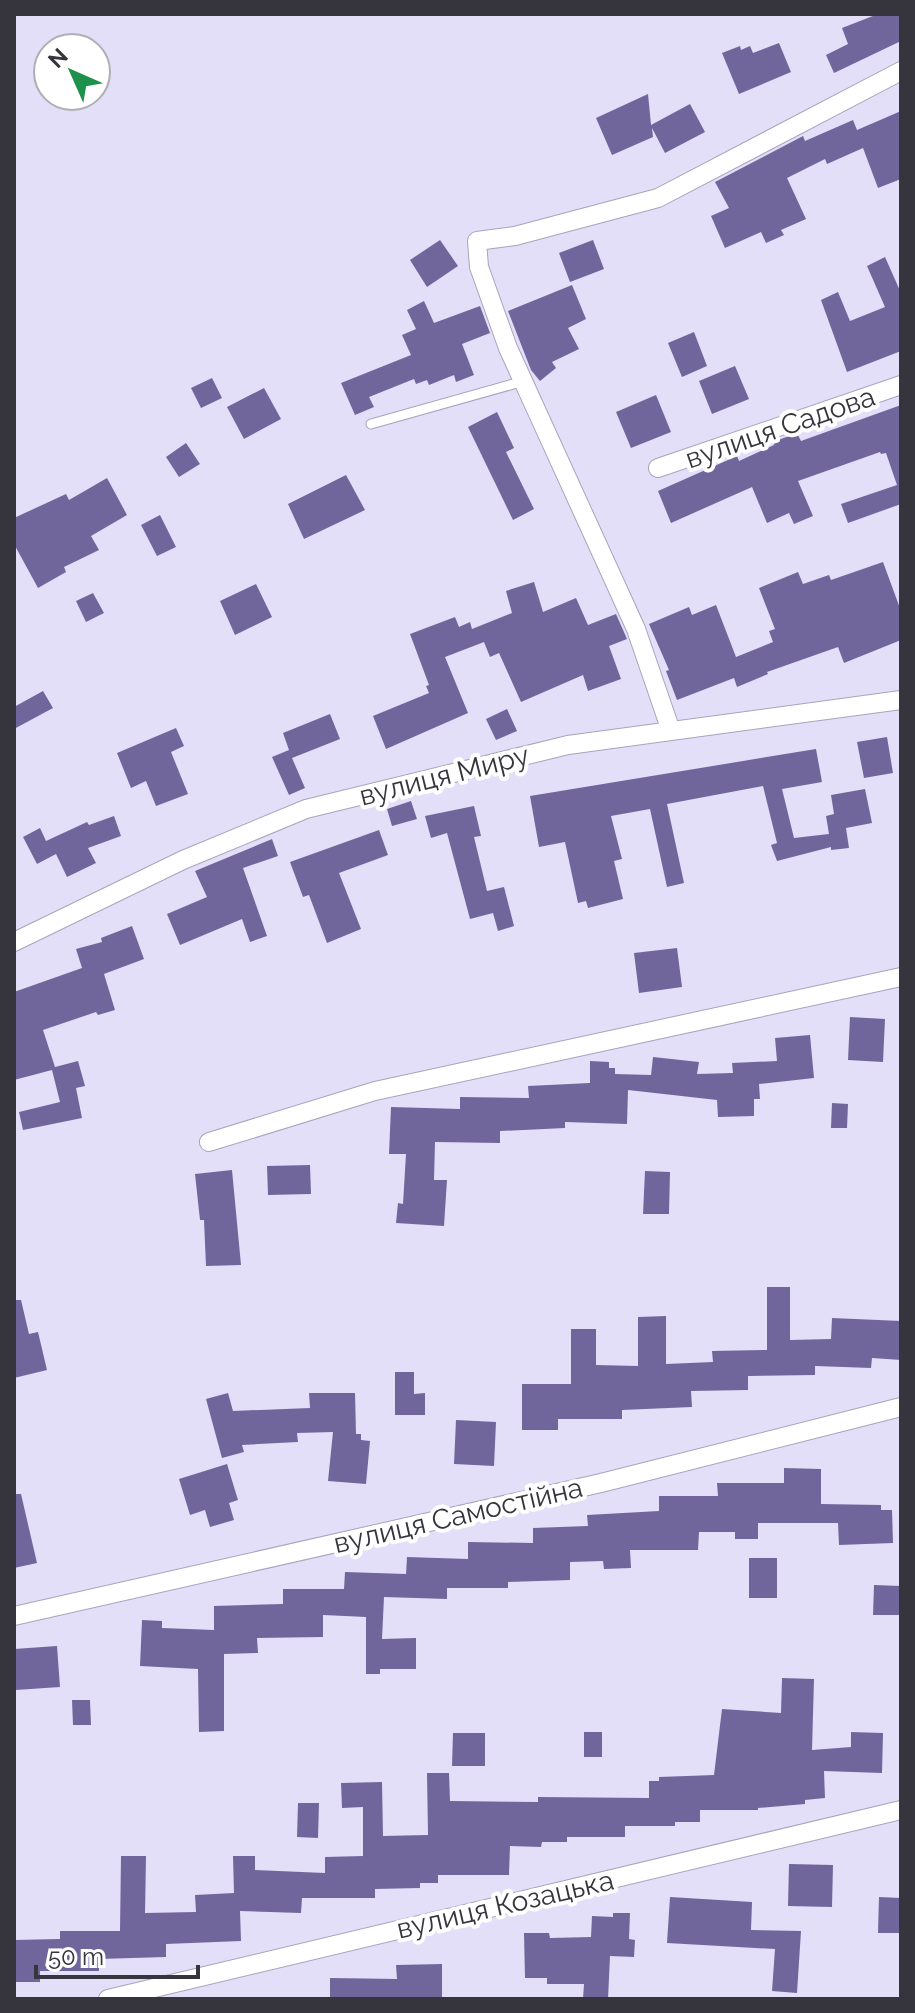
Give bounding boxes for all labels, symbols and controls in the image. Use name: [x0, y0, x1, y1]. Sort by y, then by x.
north arrow: [32, 32, 112, 112]
text: N: [43, 43, 73, 73]
street label: вулиця Садова: [681, 380, 879, 475]
street label: вулиця Миру: [356, 738, 532, 813]
street label: вулиця Самостійна: [330, 1471, 586, 1560]
street label: вулиця Козацька: [393, 1863, 617, 1946]
scale bar: [36, 1929, 198, 1979]
text: 50 m: [48, 1942, 104, 1971]

